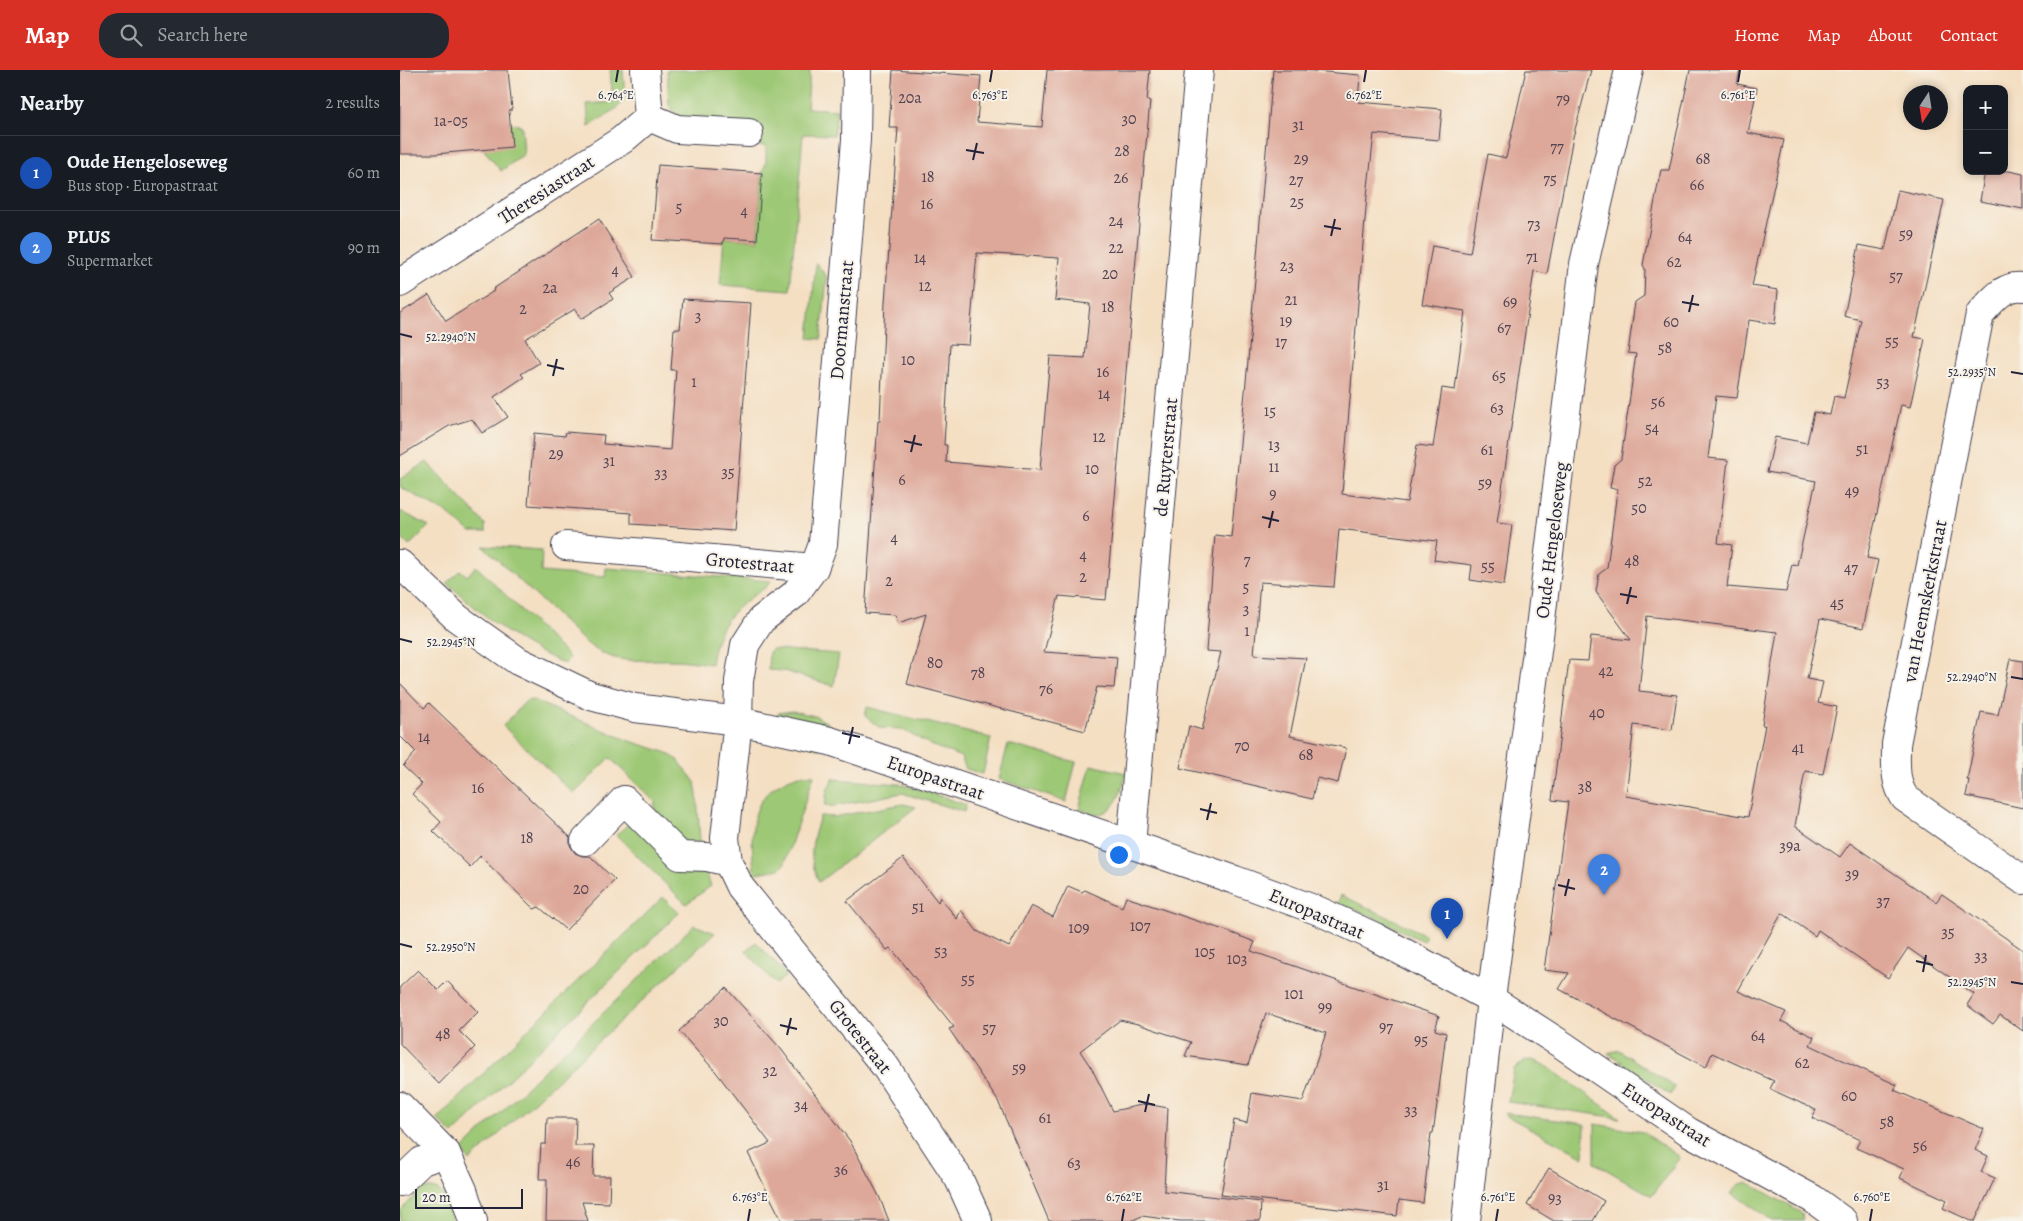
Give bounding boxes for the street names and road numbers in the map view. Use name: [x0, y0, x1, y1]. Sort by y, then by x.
street label: Theresiastraat: [493, 149, 600, 231]
street label: Doormanstraat: [824, 259, 860, 381]
street label: de Ruyterstraat: [1148, 397, 1184, 518]
street label: Oude Hengeloseweg: [1529, 460, 1575, 620]
street label: van Heemskerkstraat: [1896, 518, 1953, 686]
street label: Grotestraat: [705, 546, 795, 580]
street label: Europastraat: [883, 749, 988, 807]
street label: Europastraat: [1265, 882, 1368, 946]
street label: Grotestraat: [823, 994, 898, 1080]
street label: Europastraat: [1617, 1076, 1716, 1153]

